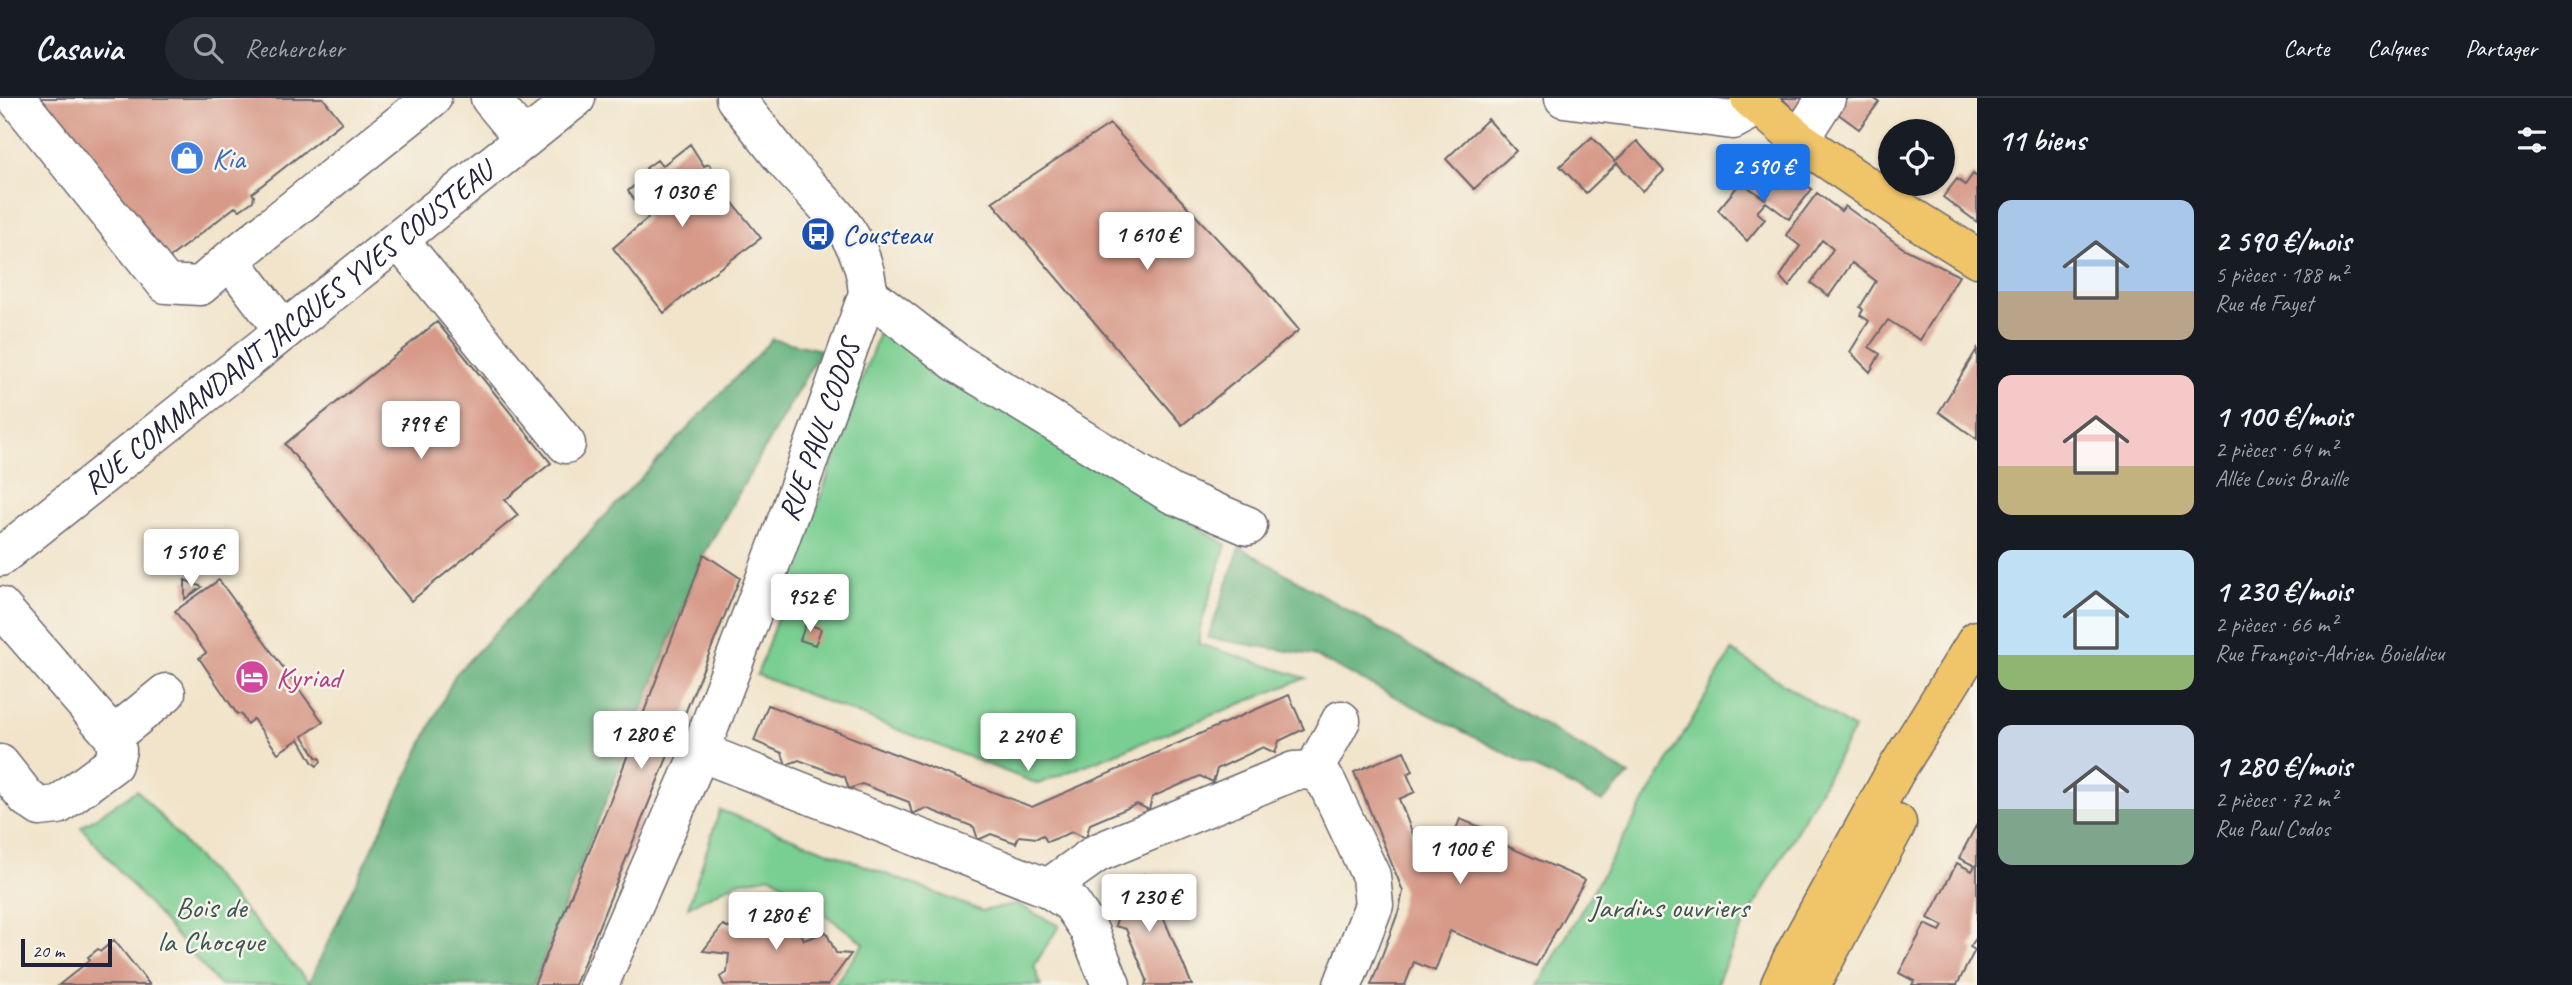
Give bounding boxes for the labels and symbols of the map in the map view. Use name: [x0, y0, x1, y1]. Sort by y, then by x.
shop icon: Kia: [168, 139, 206, 177]
place label: Kia: [212, 139, 247, 177]
pin: 2 590 €: [1698, 144, 1828, 204]
street label: RUE COMMANDANT JACQUES YVES COUSTEAU: [75, 150, 504, 503]
pin: 1 030 €: [617, 170, 747, 229]
pin: 1 610 €: [1082, 212, 1212, 272]
bus stop icon: Cousteau: [799, 215, 837, 253]
place label: Cousteau: [842, 215, 934, 253]
street label: RUE PAUL CODOS: [769, 330, 871, 526]
pin: 799 €: [372, 402, 470, 461]
pin: 1 510 €: [126, 530, 256, 589]
pin: 952 €: [761, 574, 859, 634]
hotel icon: Kyriad: [233, 658, 271, 696]
place label: Kyriad: [276, 658, 345, 696]
pin: 1 280 €: [576, 712, 706, 771]
pin: 2 240 €: [963, 714, 1093, 773]
pin: 1 100 €: [1395, 826, 1525, 886]
pin: 1 230 €: [1084, 874, 1214, 934]
park label: Bois de la Chocque: [157, 888, 267, 960]
park label: Jardins ouvriers: [1587, 888, 1752, 926]
pin: 1 280 €: [711, 892, 841, 952]
scale bar: [21, 936, 112, 968]

